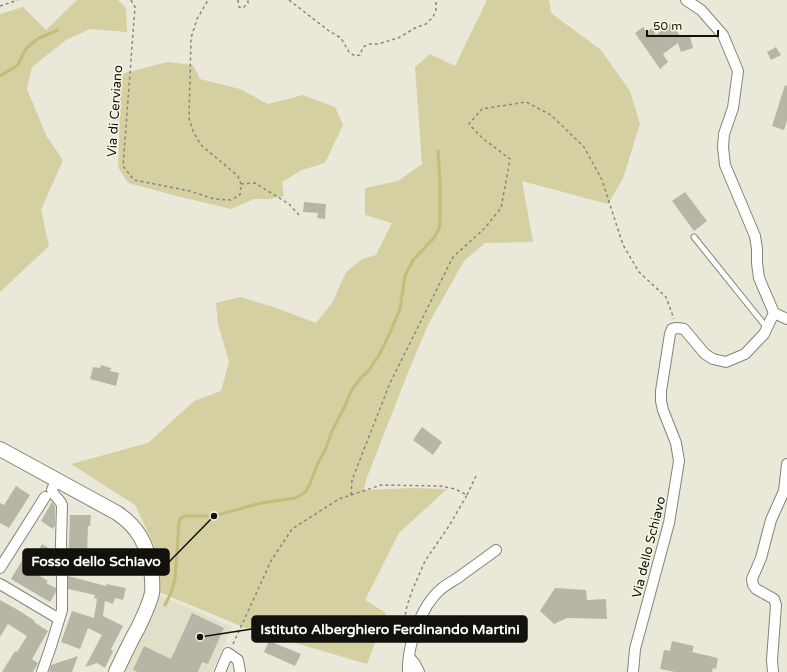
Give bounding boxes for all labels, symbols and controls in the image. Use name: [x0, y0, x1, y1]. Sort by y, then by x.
scale bar: [647, 12, 718, 38]
text: 50 m: [653, 19, 682, 33]
street label: Via di Cerviano: [104, 65, 126, 158]
street label: Via dello Schiavo: [629, 495, 669, 600]
callout: Fosso dello Schiavo: [23, 549, 169, 575]
text: Fosso dello Schiavo: [31, 553, 161, 570]
callout: Istituto Alberghiero Ferdinando Martini: [252, 616, 527, 642]
text: Istituto Alberghiero Ferdinando Martini: [260, 621, 520, 638]

